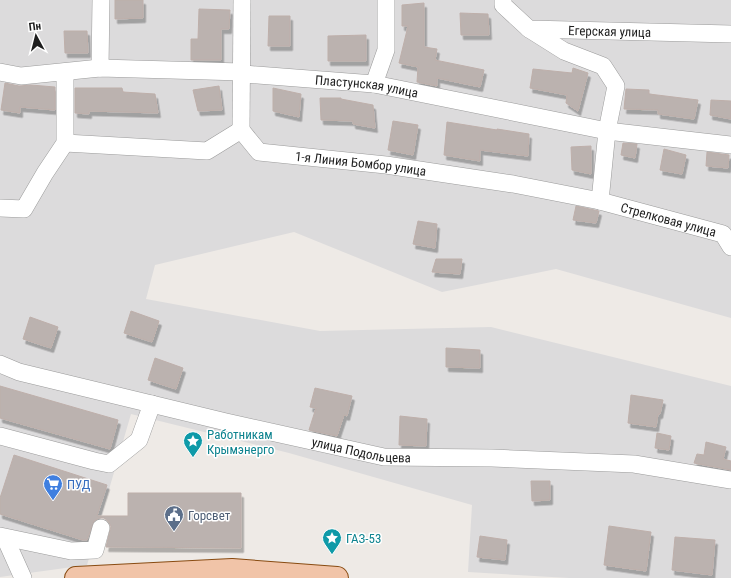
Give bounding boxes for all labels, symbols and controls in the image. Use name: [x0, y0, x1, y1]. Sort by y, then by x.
north arrow: [16, 16, 56, 56]
text: Пн: [28, 19, 42, 34]
street label: Егерская улица: [568, 22, 651, 40]
street label: Пластунская улица: [315, 72, 419, 100]
street label: 1-я Линия Бомбор улица: [294, 148, 427, 178]
street label: Стрелковая улица: [619, 199, 718, 239]
place label: Работникам Крымэнерго: [207, 427, 274, 457]
place icon: Работникам Крымэнерго: [182, 430, 204, 458]
street label: улица Подольцева: [310, 434, 411, 465]
supermarket icon: ПУД: [42, 473, 64, 501]
place label: ПУД: [67, 477, 91, 492]
public building icon: Горсвет: [163, 504, 185, 532]
place label: Горсвет: [188, 508, 231, 523]
place icon: ГАЗ-53: [321, 527, 343, 555]
place label: ГАЗ-53: [346, 531, 381, 546]

